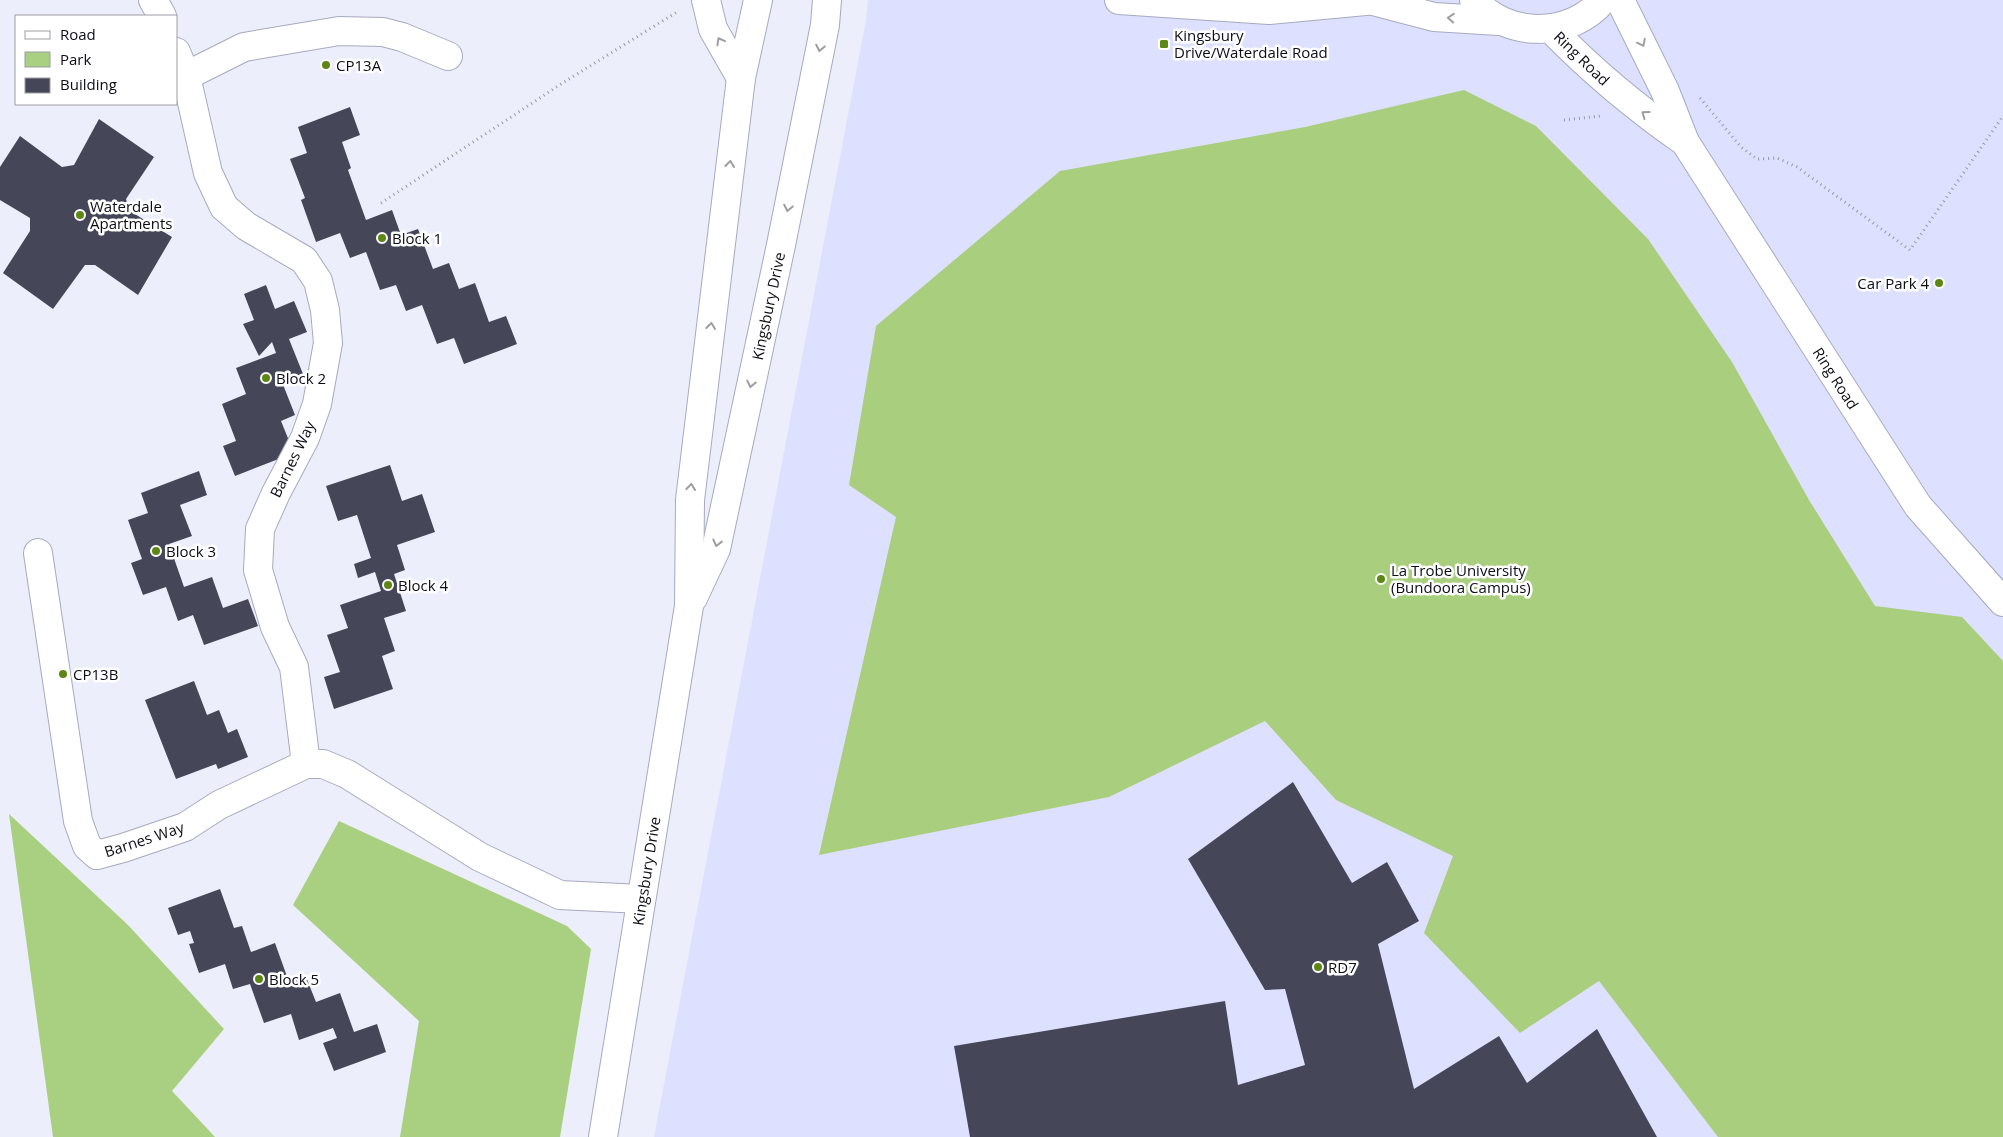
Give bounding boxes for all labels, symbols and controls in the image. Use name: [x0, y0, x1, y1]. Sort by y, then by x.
one-way arrow: [1446, 12, 1454, 23]
legend: [15, 15, 178, 105]
text: Road: [60, 24, 96, 44]
place label: Kingsbury Drive/Waterdale Road: [1174, 25, 1328, 62]
street label: Ring Road: [1550, 26, 1614, 90]
one-way arrow: [716, 37, 726, 46]
marker: Kingsbury Drive/Waterdale Road: [1158, 38, 1170, 50]
one-way arrow: [1636, 38, 1646, 47]
one-way arrow: [816, 44, 826, 53]
text: Park: [60, 49, 91, 69]
place label: CP13A: [336, 55, 382, 75]
marker: CP13A: [320, 59, 332, 71]
text: Building: [60, 74, 117, 94]
one-way arrow: [1641, 111, 1651, 120]
one-way arrow: [724, 160, 735, 168]
place label: Waterdale Apartments: [90, 196, 172, 233]
one-way arrow: [784, 203, 794, 212]
marker: Waterdale Apartments: [74, 209, 86, 221]
place label: Block 1: [392, 228, 442, 248]
marker: Block 1: [376, 232, 388, 244]
street label: Kingsbury Drive: [747, 250, 789, 362]
place label: Car Park 4: [1857, 273, 1929, 293]
marker: Car Park 4: [1933, 277, 1945, 289]
one-way arrow: [705, 321, 716, 329]
street label: Ring Road: [1809, 343, 1863, 413]
place label: Block 2: [276, 368, 326, 388]
marker: Block 2: [260, 372, 272, 384]
one-way arrow: [747, 379, 757, 388]
street label: Barnes Way: [265, 417, 319, 500]
one-way arrow: [686, 483, 696, 491]
one-way arrow: [712, 538, 723, 547]
place label: Block 3: [166, 541, 216, 561]
marker: Block 3: [150, 545, 162, 557]
place label: La Trobe University (Bundoora Campus): [1391, 560, 1531, 597]
marker: La Trobe University (Bundoora Campus): [1375, 573, 1387, 585]
place label: Block 4: [398, 575, 448, 595]
marker: Block 4: [382, 579, 394, 591]
place label: CP13B: [73, 664, 118, 684]
marker: CP13B: [57, 668, 69, 680]
street label: Kingsbury Drive: [628, 815, 664, 927]
street label: Barnes Way: [102, 817, 187, 861]
place label: RD7: [1328, 957, 1357, 977]
marker: RD7: [1312, 961, 1324, 973]
place label: Block 5: [269, 969, 319, 989]
marker: Block 5: [253, 973, 265, 985]

